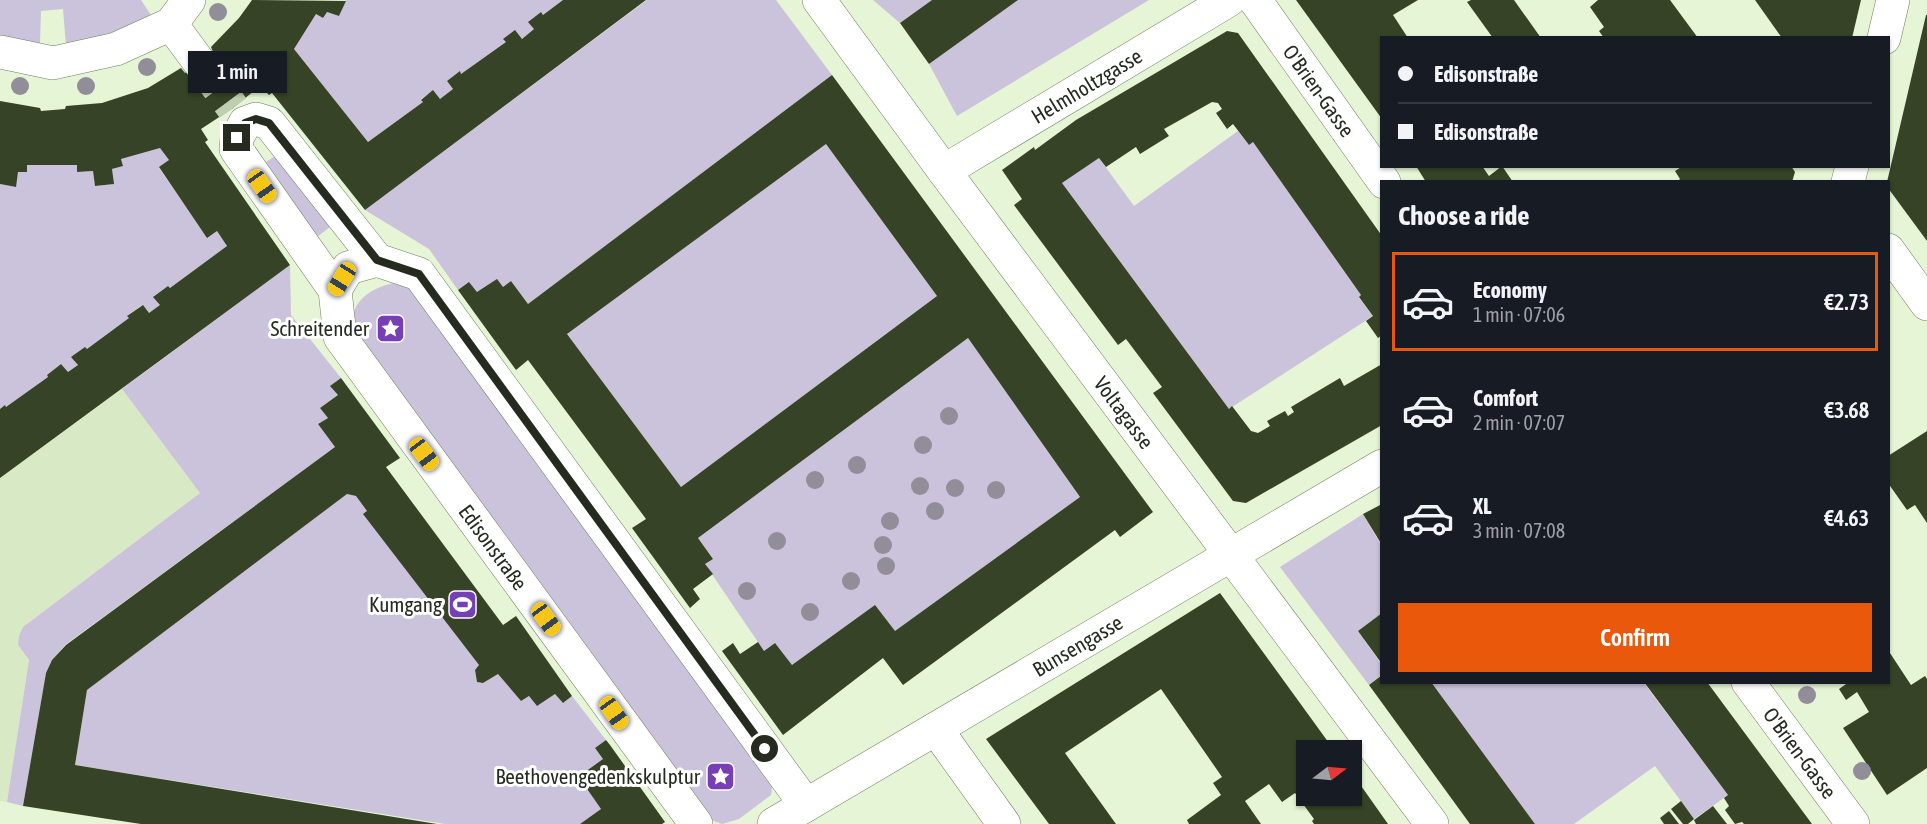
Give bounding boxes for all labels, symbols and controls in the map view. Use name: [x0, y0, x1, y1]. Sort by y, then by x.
street label: O'Brien-Gasse: [1278, 40, 1360, 141]
street label: Helmholtzgasse: [1027, 43, 1146, 128]
callout: 1 min: [188, 51, 286, 93]
text: 1 min: [217, 60, 258, 83]
text: Edisonstraße: [1434, 61, 1538, 87]
text: Edisonstraße: [1434, 119, 1538, 145]
route end: [223, 124, 250, 151]
car: [244, 166, 280, 206]
text: Choose a ride: [1398, 200, 1530, 231]
car: [325, 259, 359, 299]
icon: car: [1401, 275, 1455, 329]
text: Economy: [1473, 277, 1547, 303]
text: €2.73: [1824, 289, 1869, 315]
text: 1 min · 07:06: [1473, 303, 1565, 326]
place icon: Schreitender: [374, 312, 406, 344]
place label: Schreitender: [270, 316, 370, 340]
street label: Voltagasse: [1090, 372, 1159, 453]
icon: car: [1401, 383, 1455, 437]
text: Comfort: [1473, 385, 1538, 411]
text: €3.68: [1824, 397, 1869, 423]
text: 2 min · 07:07: [1473, 411, 1565, 434]
car: [406, 434, 442, 474]
icon: car: [1401, 491, 1455, 545]
text: XL: [1473, 493, 1491, 519]
street label: Edisonstraße: [454, 500, 533, 594]
text: €4.63: [1824, 505, 1869, 531]
text: 3 min · 07:08: [1473, 519, 1565, 542]
sports icon: Kumgang: [447, 588, 479, 620]
place label: Kumgang: [369, 592, 442, 616]
car: [528, 599, 564, 639]
button: Confirm: [1398, 603, 1872, 672]
street label: Bunsengasse: [1028, 610, 1127, 681]
car: [596, 693, 632, 733]
street label: O'Brien-Gasse: [1759, 703, 1842, 803]
route start: [751, 735, 778, 762]
north arrow: [1296, 740, 1362, 806]
map controls: [1296, 740, 1362, 806]
place icon: Beethovengedenkskulptur: [705, 760, 737, 792]
place label: Beethovengedenkskulptur: [495, 764, 701, 788]

